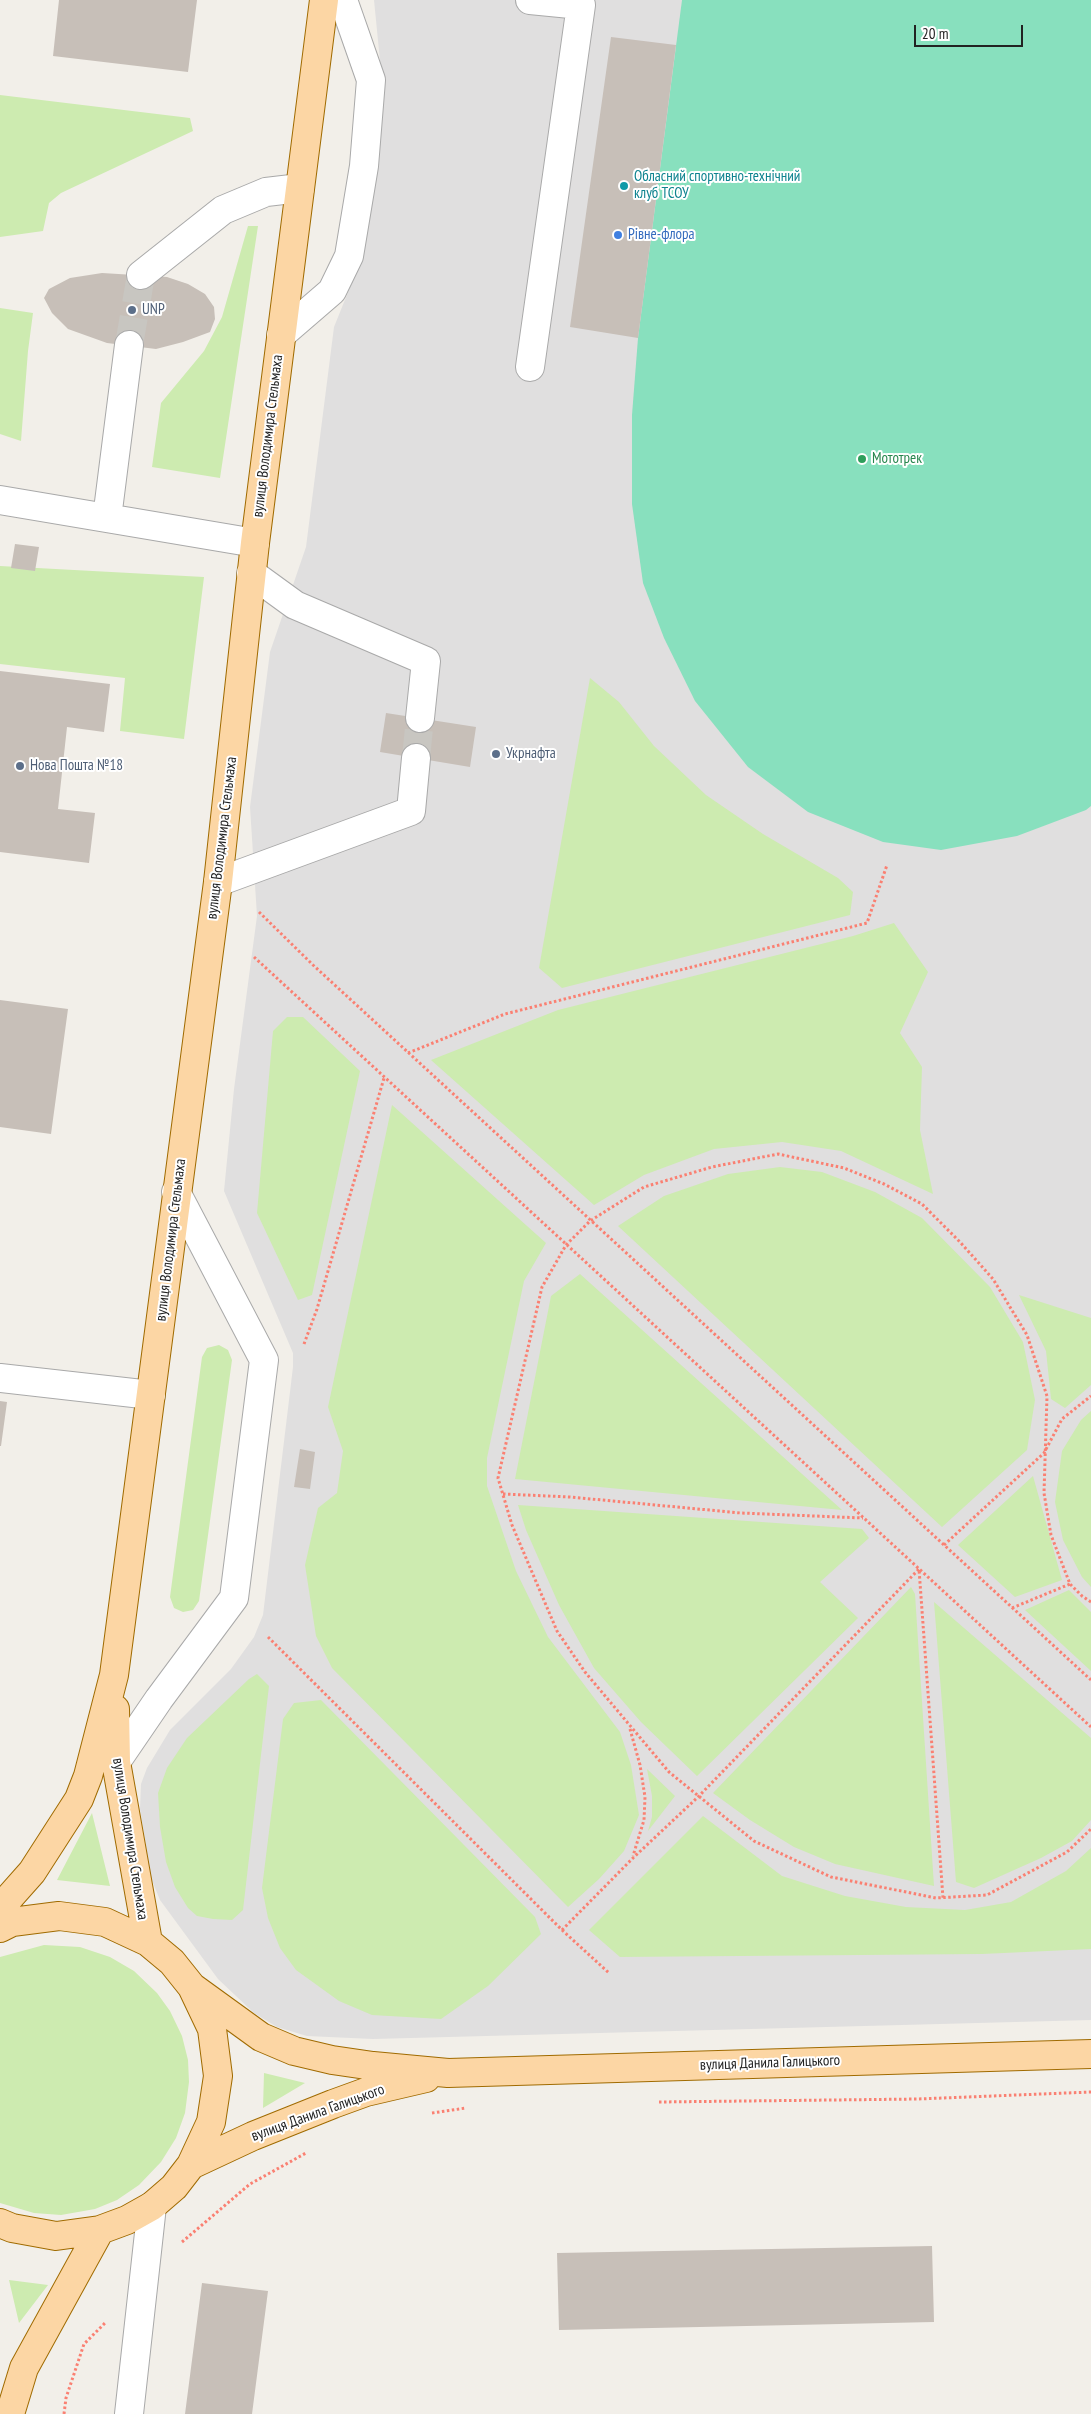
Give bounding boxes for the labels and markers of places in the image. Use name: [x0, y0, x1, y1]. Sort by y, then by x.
place label: Обласний спортивно-технічний клуб ТСОУ: [634, 168, 800, 203]
marker: Обласний спортивно-технічний клуб ТСОУ: [618, 180, 630, 192]
place label: Рівне-флора: [628, 226, 694, 244]
marker: Рівне-флора: [612, 229, 624, 241]
place label: UNP: [142, 301, 165, 319]
marker: UNP: [126, 304, 138, 316]
place label: Мототрек: [872, 450, 922, 468]
marker: Мототрек: [856, 453, 868, 465]
place label: Укрнафта: [506, 745, 556, 763]
marker: Укрнафта: [490, 748, 502, 760]
place label: Нова Пошта №18: [30, 757, 123, 775]
marker: Нова Пошта №18: [14, 760, 26, 772]

